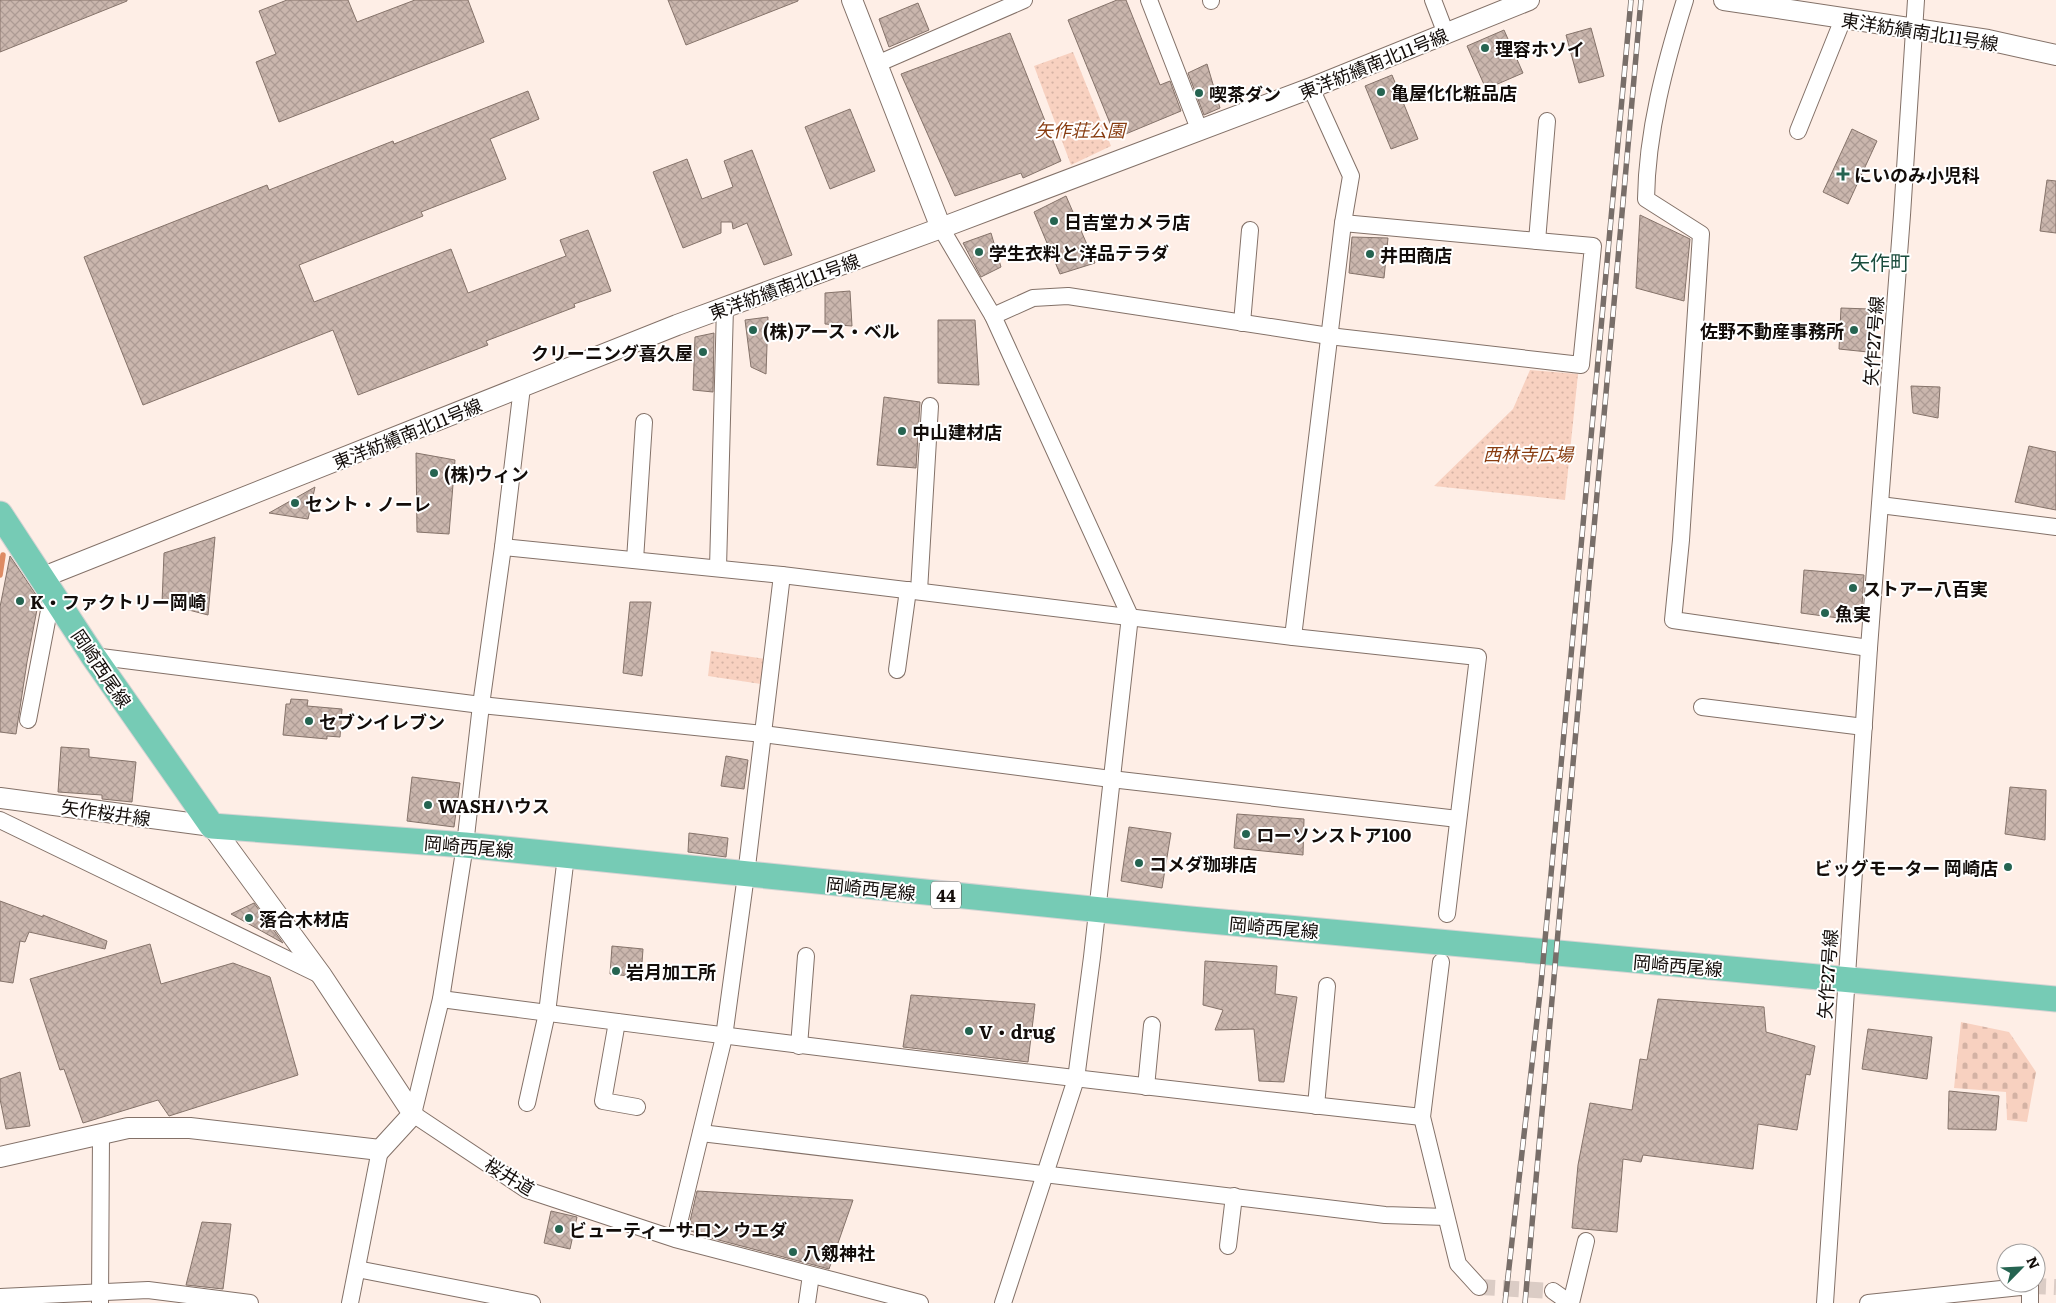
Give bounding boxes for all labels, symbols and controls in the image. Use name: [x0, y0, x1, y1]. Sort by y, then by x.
street label: 東洋紡績南北11号線: [1840, 5, 2000, 57]
street label: 東洋紡績南北11号線: [1294, 21, 1452, 105]
place label: 理容ホソイ: [1495, 35, 1585, 62]
marker: 理容ホソイ: [1479, 42, 1491, 54]
place label: 亀屋化化粧品店: [1391, 79, 1517, 106]
place label: 喫茶ダン: [1209, 80, 1281, 107]
marker: 亀屋化化粧品店: [1375, 86, 1387, 98]
marker: 喫茶ダン: [1193, 87, 1205, 99]
park label: 矢作荘公園: [1035, 116, 1128, 143]
place label: にいのみ小児科: [1854, 161, 1980, 188]
marker: にいのみ小児科: [1836, 167, 1850, 181]
place label: 日吉堂カメラ店: [1064, 208, 1190, 235]
marker: 日吉堂カメラ店: [1048, 215, 1060, 227]
place label: 学生衣料と洋品テラダ: [989, 239, 1169, 266]
place label: 井田商店: [1380, 241, 1452, 268]
street label: 東洋紡績南北11号線: [705, 246, 863, 326]
marker: 学生衣料と洋品テラダ: [973, 246, 985, 258]
district label: 矢作町: [1850, 246, 1910, 276]
marker: 井田商店: [1364, 248, 1376, 260]
street label: 矢作27号線: [1856, 295, 1890, 387]
place label: (株)アース・ベル: [763, 317, 900, 344]
place label: 佐野不動産事務所: [1700, 317, 1844, 344]
marker: (株)アース・ベル: [747, 324, 759, 336]
marker: 佐野不動産事務所: [1848, 324, 1860, 336]
place label: クリーニング喜久屋: [531, 339, 693, 366]
marker: クリーニング喜久屋: [697, 346, 709, 358]
street label: 東洋紡績南北11号線: [328, 391, 486, 475]
place label: 中山建材店: [912, 418, 1002, 445]
marker: 中山建材店: [896, 425, 908, 437]
park label: 西林寺広場: [1483, 440, 1575, 467]
place label: (株)ウィン: [444, 460, 529, 487]
marker: (株)ウィン: [428, 467, 440, 479]
place label: セント・ノーレ: [305, 490, 431, 517]
marker: セント・ノーレ: [289, 497, 301, 509]
place label: ストアー八百実: [1863, 575, 1988, 602]
marker: ストアー八百実: [1847, 582, 1859, 594]
place label: K・ファクトリー岡崎: [30, 588, 206, 615]
marker: K・ファクトリー岡崎: [14, 595, 26, 607]
place label: 魚実: [1835, 600, 1871, 627]
marker: 魚実: [1819, 607, 1831, 619]
street label: 岡崎西尾線: [66, 623, 138, 713]
place label: セブンイレブン: [319, 708, 445, 735]
marker: セブンイレブン: [303, 715, 315, 727]
street label: 矢作桜井線: [60, 792, 152, 832]
place label: WASHハウス: [438, 792, 550, 819]
marker: WASHハウス: [422, 799, 434, 811]
place label: ローソンストア100: [1256, 821, 1411, 848]
marker: ローソンストア100: [1240, 828, 1252, 840]
street label: 岡崎西尾線: [423, 829, 515, 863]
place label: コメダ珈琲店: [1149, 850, 1257, 877]
place label: ビッグモーター 岡崎店: [1814, 854, 1998, 881]
marker: コメダ珈琲店: [1133, 857, 1145, 869]
marker: ビッグモーター 岡崎店: [2002, 861, 2014, 873]
street label: 岡崎西尾線: [825, 870, 917, 906]
road number: 44: [931, 882, 961, 908]
place label: 落合木材店: [259, 905, 349, 932]
street label: 岡崎西尾線: [1228, 910, 1320, 944]
marker: 落合木材店: [243, 912, 255, 924]
street label: 矢作27号線: [1810, 928, 1844, 1020]
street label: 岡崎西尾線: [1632, 948, 1724, 982]
place label: 岩月加工所: [626, 958, 716, 985]
marker: 岩月加工所: [610, 965, 622, 977]
place label: V・drug: [979, 1018, 1056, 1045]
marker: V・drug: [963, 1025, 975, 1037]
street label: 桜井道: [480, 1151, 540, 1201]
place label: ビューティーサロン ウエダ: [569, 1216, 787, 1243]
marker: ビューティーサロン ウエダ: [553, 1223, 565, 1235]
place label: 八剱神社: [803, 1239, 875, 1266]
north arrow: [1996, 1243, 2046, 1293]
marker: 八剱神社: [787, 1246, 799, 1258]
text: N: [2022, 1253, 2045, 1272]

